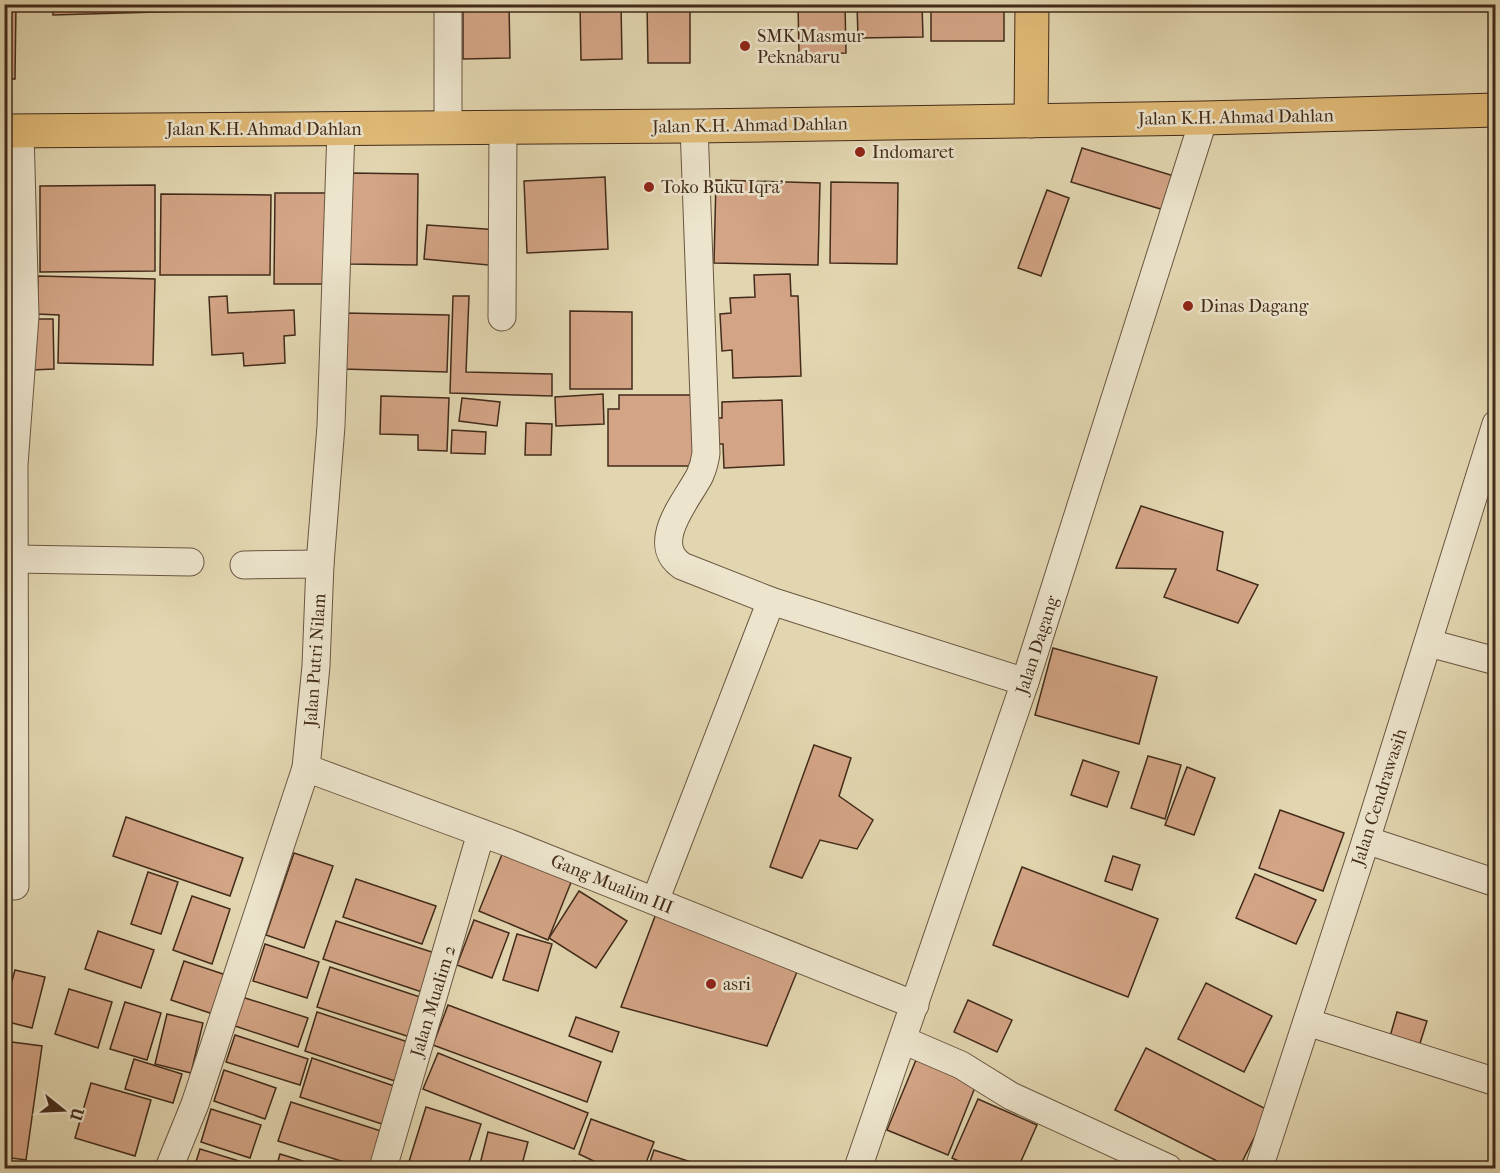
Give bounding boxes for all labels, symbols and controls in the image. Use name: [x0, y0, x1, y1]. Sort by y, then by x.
place label: SMK Masmur Peknabaru: [757, 26, 864, 68]
marker: SMK Masmur Peknabaru: [738, 39, 752, 53]
street label: Jalan K.H. Ahmad Dahlan: [1136, 105, 1335, 130]
street label: Jalan K.H. Ahmad Dahlan: [650, 113, 849, 138]
street label: Jalan K.H. Ahmad Dahlan: [164, 119, 362, 140]
place label: Indomaret: [872, 142, 955, 163]
marker: Indomaret: [853, 145, 867, 159]
place label: Toko Buku Iqra': [661, 177, 784, 198]
marker: Toko Buku Iqra': [642, 180, 656, 194]
place label: Dinas Dagang: [1200, 296, 1309, 317]
marker: Dinas Dagang: [1181, 299, 1195, 313]
street label: Jalan Putri Nilam: [300, 593, 331, 729]
street label: Jalan Dagang: [1011, 593, 1063, 699]
street label: Jalan Cendrawasih: [1347, 726, 1412, 870]
street label: Gang Mualim III: [548, 850, 676, 919]
street label: Jalan Mualim 2: [406, 943, 460, 1061]
place label: asri: [723, 974, 752, 995]
marker: asri: [704, 977, 718, 991]
north arrow: [33, 1080, 93, 1140]
text: U: [66, 1105, 88, 1124]

